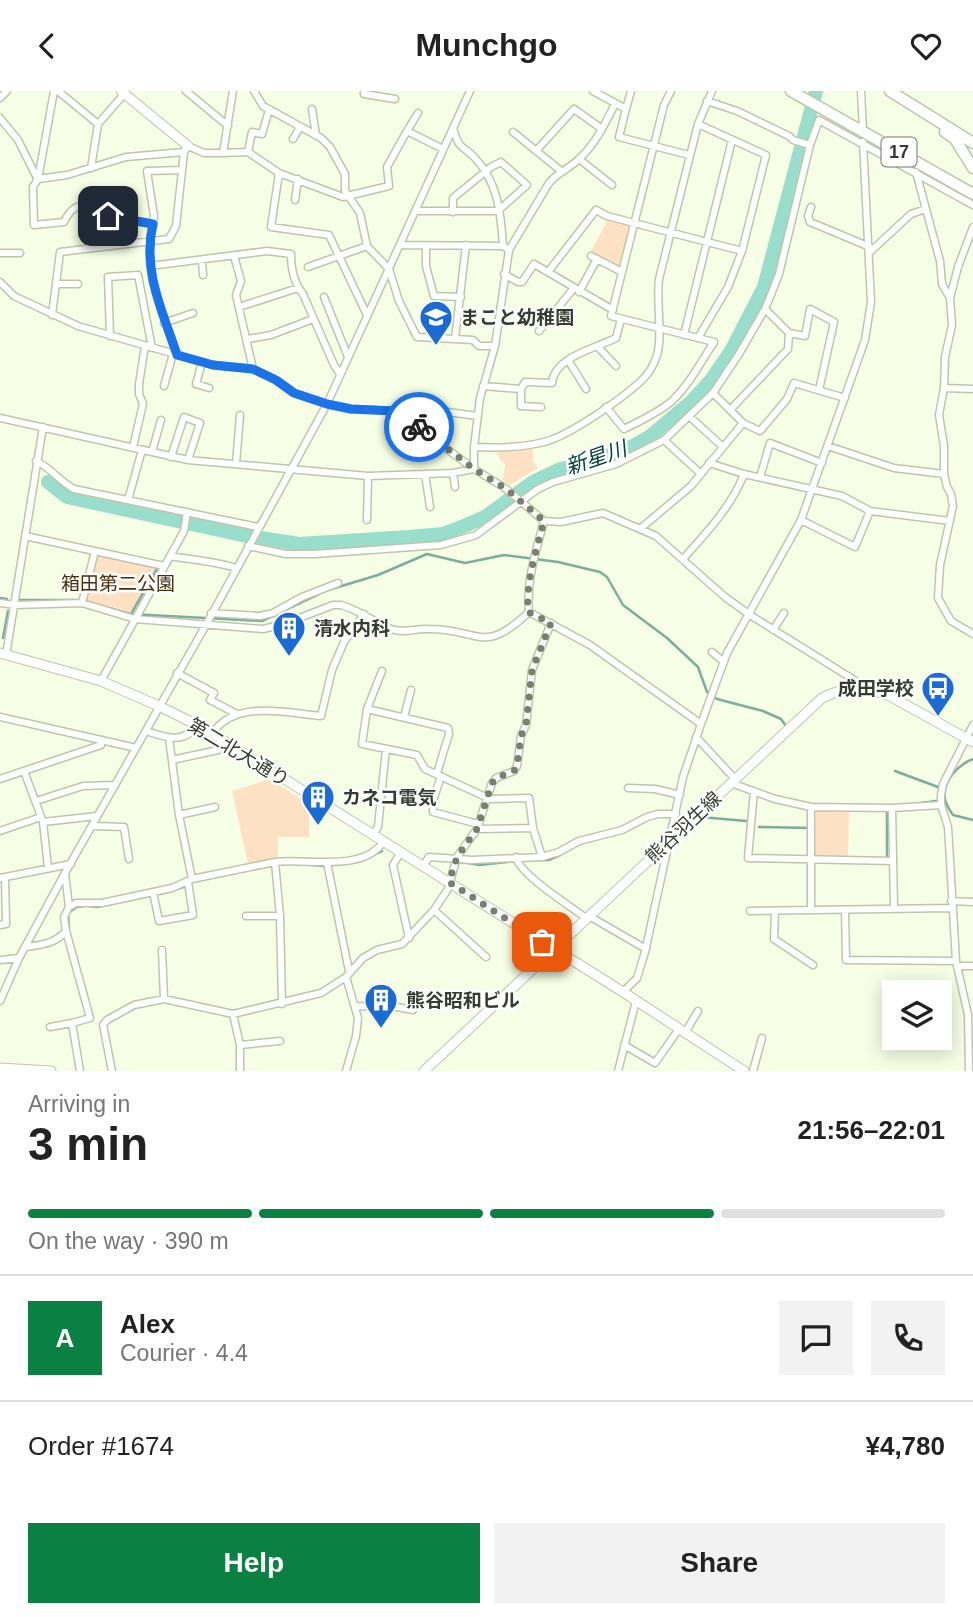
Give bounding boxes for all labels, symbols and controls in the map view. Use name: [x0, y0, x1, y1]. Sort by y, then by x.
icon: back: [28, 27, 66, 65]
text: Munchgo: [415, 27, 558, 63]
icon: heart: [907, 27, 945, 65]
road number: 17: [881, 137, 916, 167]
pin: [78, 186, 138, 246]
icon: home: [89, 197, 127, 235]
school or university icon: まこと幼稚園: [417, 298, 455, 347]
place label: まこと幼稚園: [460, 307, 574, 328]
courier: [384, 392, 454, 462]
icon: bike: [400, 408, 438, 446]
water label: 新星川: [562, 436, 631, 479]
park label: 箱田第二公園: [61, 573, 175, 594]
building icon: 清水内科: [270, 609, 308, 658]
place label: 清水内科: [314, 618, 390, 639]
bus stop icon: 成田学校: [919, 669, 957, 718]
place label: 成田学校: [838, 678, 914, 699]
street label: 第二北大通り: [184, 714, 293, 791]
building icon: カネコ電気: [299, 778, 337, 827]
place label: カネコ電気: [342, 787, 437, 808]
street label: 熊谷羽生線: [641, 787, 725, 867]
pin: [512, 912, 572, 972]
icon: bag: [523, 923, 561, 961]
map controls: [882, 980, 952, 1050]
button: layers: [882, 980, 952, 1050]
building icon: 熊谷昭和ビル: [362, 981, 400, 1030]
place label: 熊谷昭和ビル: [406, 990, 520, 1011]
text: Arriving in: [28, 1091, 130, 1117]
text: 21:56–22:01: [798, 1115, 945, 1145]
text: 3 min: [28, 1118, 148, 1170]
text: On the way · 390 m: [28, 1228, 229, 1254]
button: chat: [779, 1301, 853, 1375]
button: phone: [871, 1301, 945, 1375]
text: Alex: [120, 1309, 175, 1339]
text: A: [56, 1323, 74, 1353]
text: Courier · 4.4: [120, 1340, 248, 1366]
text: Order #1674: [28, 1431, 174, 1461]
text: ¥4,780: [865, 1431, 945, 1461]
button: Help: [28, 1523, 480, 1603]
button: Share: [494, 1523, 945, 1603]

